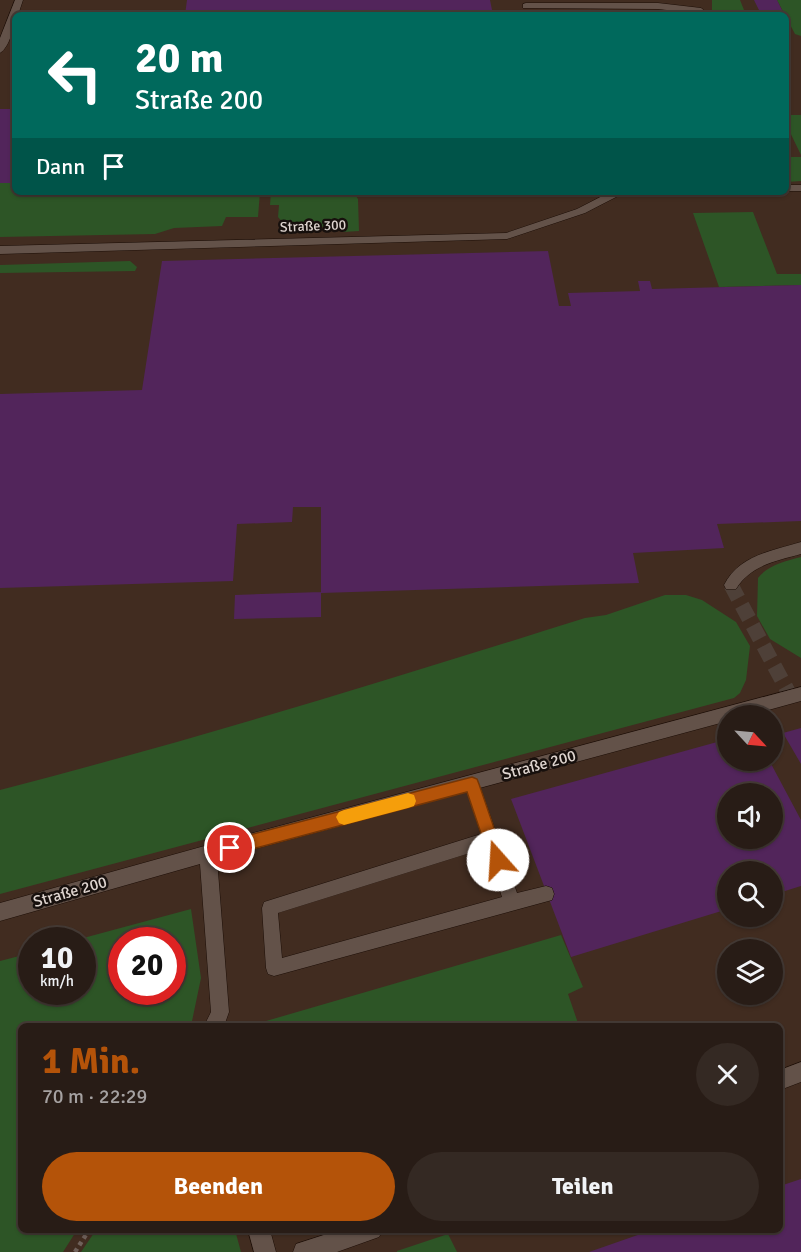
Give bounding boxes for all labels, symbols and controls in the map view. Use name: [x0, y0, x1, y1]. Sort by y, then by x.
text: 20 m: [135, 33, 224, 84]
icon: left: [36, 36, 114, 114]
text: Straße 200: [135, 84, 263, 117]
icon: arrive: [97, 150, 130, 183]
text: Dann: [36, 153, 85, 180]
street label: Straße 300: [280, 216, 346, 236]
north arrow: [717, 705, 783, 771]
map controls: [717, 705, 783, 1005]
street label: Straße 200: [500, 746, 578, 784]
button: sound: [717, 783, 783, 849]
pin: [204, 822, 255, 873]
position arrow: [466, 828, 530, 892]
icon: arrive: [213, 831, 246, 864]
button: search: [717, 861, 783, 927]
street label: Straße 200: [31, 872, 109, 912]
speed limit sign: 20: [108, 927, 186, 1005]
button: layers: [717, 939, 783, 1005]
text: 10: [41, 940, 73, 977]
text: km/h: [40, 972, 74, 990]
text: 1 Min.: [42, 1039, 140, 1084]
button: close: [696, 1043, 759, 1106]
text: 70 m · 22:29: [42, 1084, 147, 1109]
button: Beenden: [42, 1152, 395, 1221]
button: Teilen: [407, 1152, 759, 1221]

